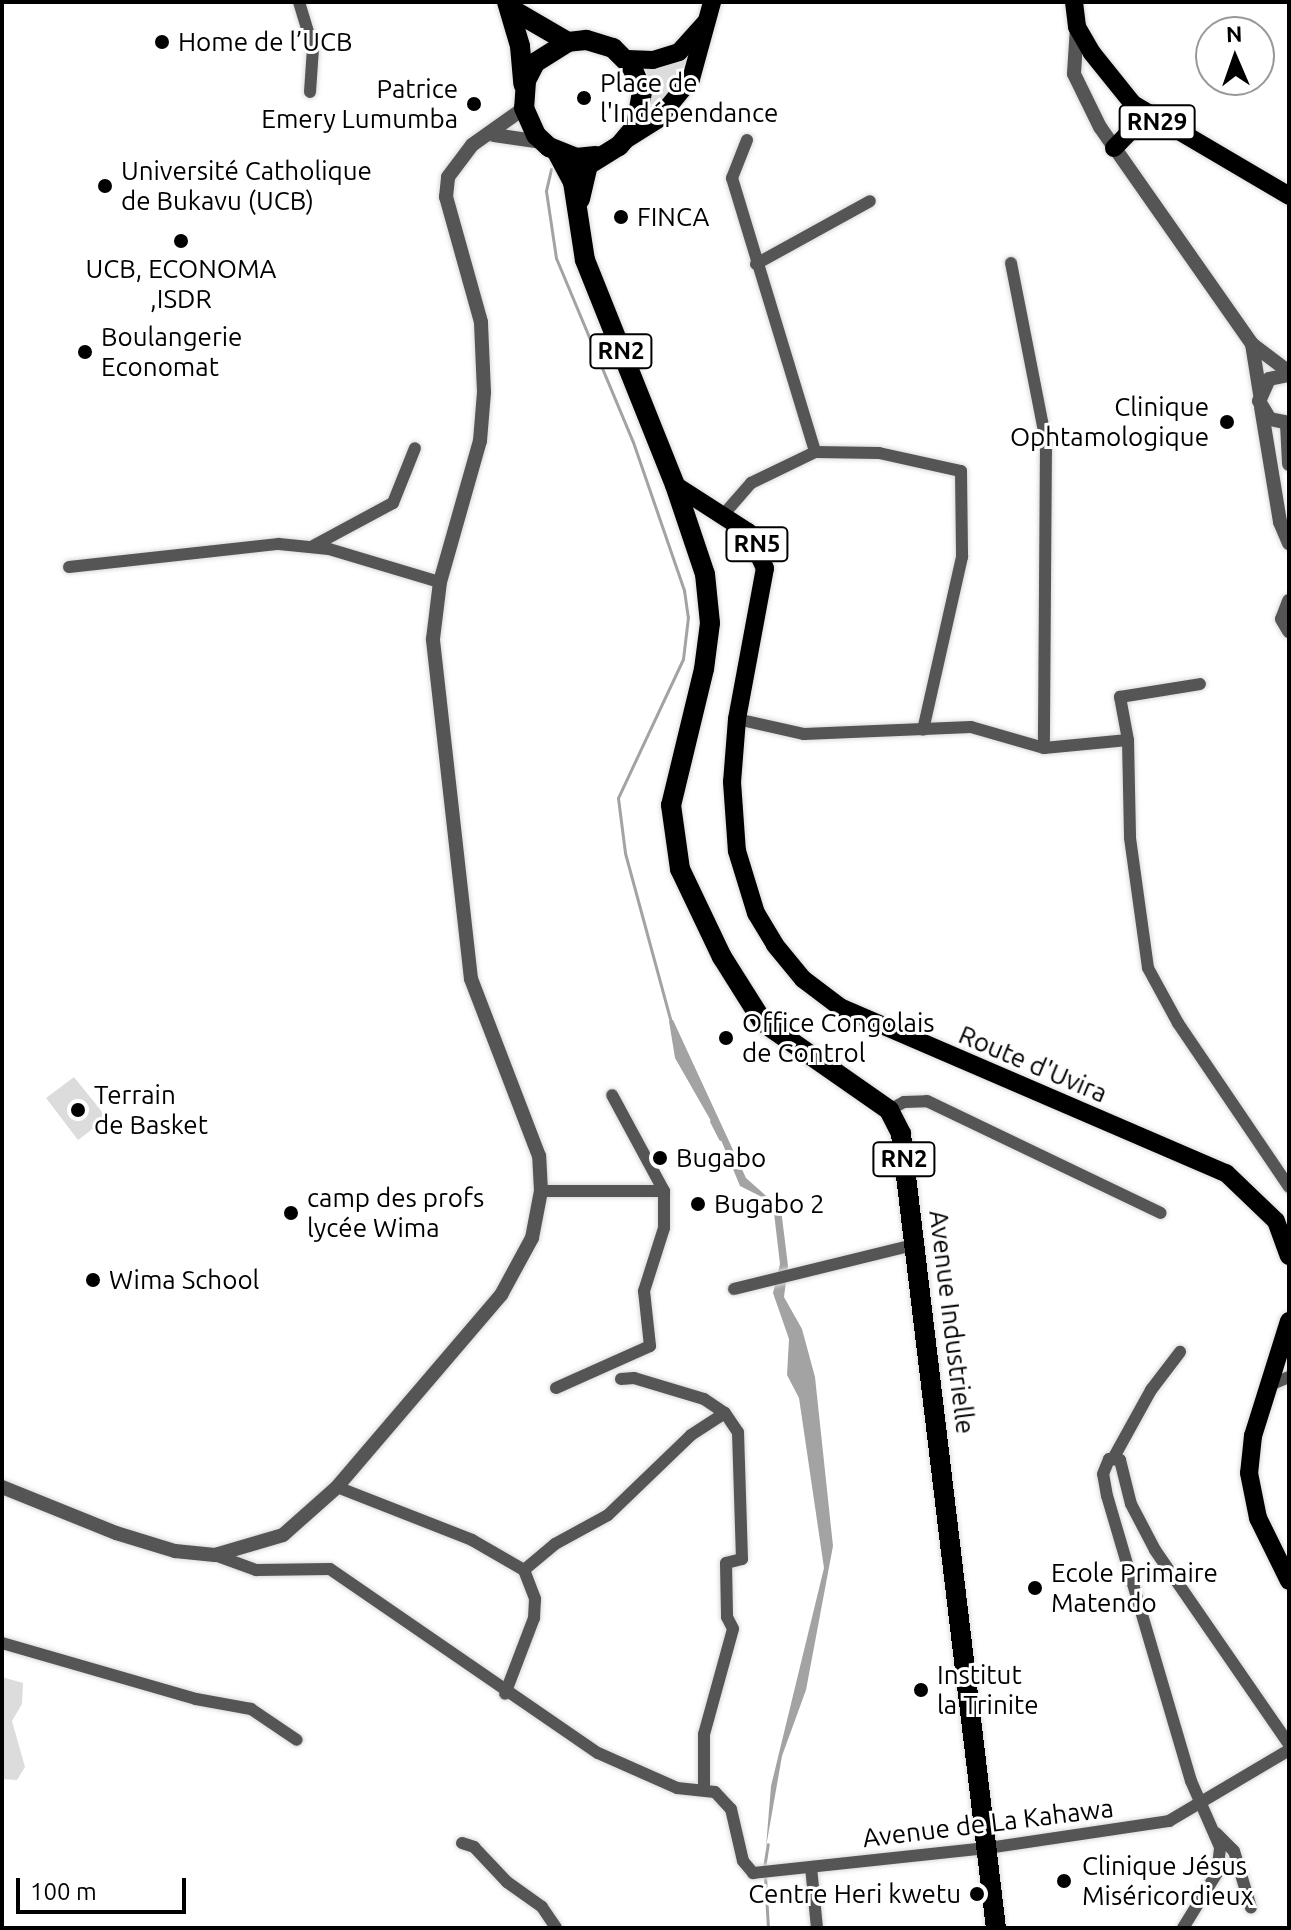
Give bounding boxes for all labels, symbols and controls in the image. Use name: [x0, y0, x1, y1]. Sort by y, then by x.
north arrow: [1195, 16, 1275, 96]
text: N: [1226, 21, 1243, 46]
place label: Home de l’UCB: [178, 26, 353, 58]
marker: Home de l’UCB: [153, 33, 171, 51]
place label: Place de l'Indépendance: [600, 67, 778, 128]
place label: Patrice Emery Lumumba: [261, 73, 458, 134]
marker: Place de l'Indépendance: [575, 89, 593, 107]
marker: Patrice Emery Lumumba: [465, 95, 483, 113]
road number: RN29: [1117, 102, 1197, 142]
place label: Université Catholique de Bukavu (UCB): [121, 155, 372, 216]
marker: Université Catholique de Bukavu (UCB): [96, 177, 114, 195]
place label: FINCA: [637, 201, 709, 233]
marker: FINCA: [612, 208, 630, 226]
marker: UCB, ECONOMA ,ISDR: [172, 232, 190, 250]
place label: UCB, ECONOMA ,ISDR: [86, 253, 276, 314]
place label: Boulangerie Economat: [101, 321, 242, 382]
road number: RN2: [589, 331, 653, 371]
marker: Boulangerie Economat: [76, 343, 94, 361]
place label: Clinique Ophtamologique: [1010, 391, 1209, 452]
marker: Clinique Ophtamologique: [1216, 411, 1238, 433]
road number: RN5: [725, 524, 789, 564]
place label: Office Congolais de Control: [742, 1007, 935, 1068]
street label: Route d'Uvira: [954, 1019, 1112, 1109]
marker: Office Congolais de Control: [717, 1029, 735, 1047]
place label: Terrain de Basket: [94, 1079, 208, 1140]
marker: Terrain de Basket: [69, 1101, 87, 1119]
road number: RN2: [872, 1139, 936, 1179]
place label: Bugabo: [676, 1142, 766, 1174]
marker: Bugabo: [651, 1149, 669, 1167]
place label: camp des profs lycée Wima: [307, 1182, 484, 1244]
place label: Bugabo 2: [714, 1188, 825, 1220]
marker: Bugabo 2: [689, 1195, 707, 1213]
marker: camp des profs lycée Wima: [282, 1204, 300, 1222]
street label: Avenue Industrielle: [923, 1208, 981, 1436]
place label: Wima School: [109, 1264, 259, 1296]
marker: Wima School: [84, 1271, 102, 1289]
place label: Ecole Primaire Matendo: [1051, 1557, 1218, 1618]
marker: Ecole Primaire Matendo: [1026, 1579, 1044, 1597]
place label: Institut la Trinite: [937, 1659, 1039, 1720]
marker: Institut la Trinite: [912, 1681, 930, 1699]
street label: Avenue de La Kahawa: [861, 1792, 1115, 1854]
place label: Clinique Jésus Miséricordieux: [1082, 1850, 1254, 1912]
scale bar: [20, 1862, 190, 1912]
marker: Clinique Jésus Miséricordieux: [1053, 1870, 1075, 1892]
text: 100 m: [30, 1878, 97, 1905]
place label: Centre Heri kwetu: [748, 1878, 961, 1910]
marker: Centre Heri kwetu: [968, 1885, 986, 1903]

